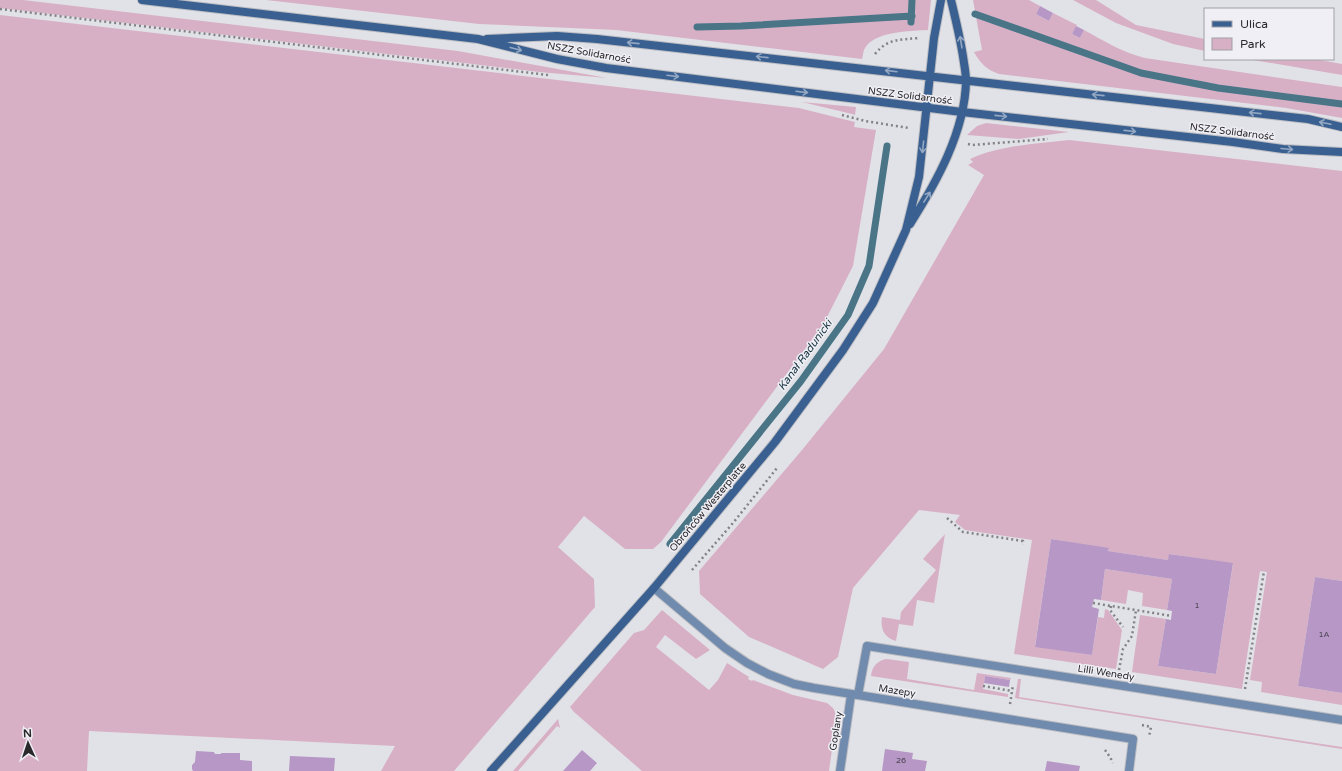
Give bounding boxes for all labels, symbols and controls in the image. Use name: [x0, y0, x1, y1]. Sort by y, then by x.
legend: [1204, 8, 1334, 60]
text: Ulica: [1240, 17, 1268, 31]
one-way arrow: [957, 36, 965, 49]
text: Park: [1240, 37, 1266, 51]
one-way arrow: [627, 39, 640, 47]
street label: NSZZ Solidarność: [546, 40, 632, 66]
one-way arrow: [509, 45, 522, 53]
one-way arrow: [756, 53, 769, 61]
one-way arrow: [885, 68, 898, 75]
one-way arrow: [666, 72, 679, 80]
street label: NSZZ Solidarność: [867, 85, 953, 107]
one-way arrow: [795, 88, 808, 96]
one-way arrow: [1092, 92, 1105, 99]
one-way arrow: [1249, 110, 1262, 117]
one-way arrow: [994, 113, 1007, 120]
one-way arrow: [1319, 119, 1332, 127]
street label: NSZZ Solidarność: [1189, 121, 1275, 143]
one-way arrow: [1123, 127, 1136, 134]
one-way arrow: [919, 140, 926, 153]
one-way arrow: [1280, 146, 1293, 153]
one-way arrow: [923, 192, 931, 203]
water label: Kanał Radunicki: [775, 316, 836, 393]
street label: Obrońców Westerplatte: [667, 460, 749, 554]
house number: 1: [1194, 601, 1200, 610]
house number: 1A: [1319, 630, 1330, 639]
street label: Lilli Wenedy: [1077, 663, 1136, 683]
street label: Mazepy: [878, 682, 917, 700]
street label: Goplany: [827, 710, 845, 751]
north arrow: [8, 723, 48, 763]
text: N: [23, 727, 32, 740]
house number: 26: [896, 756, 906, 765]

